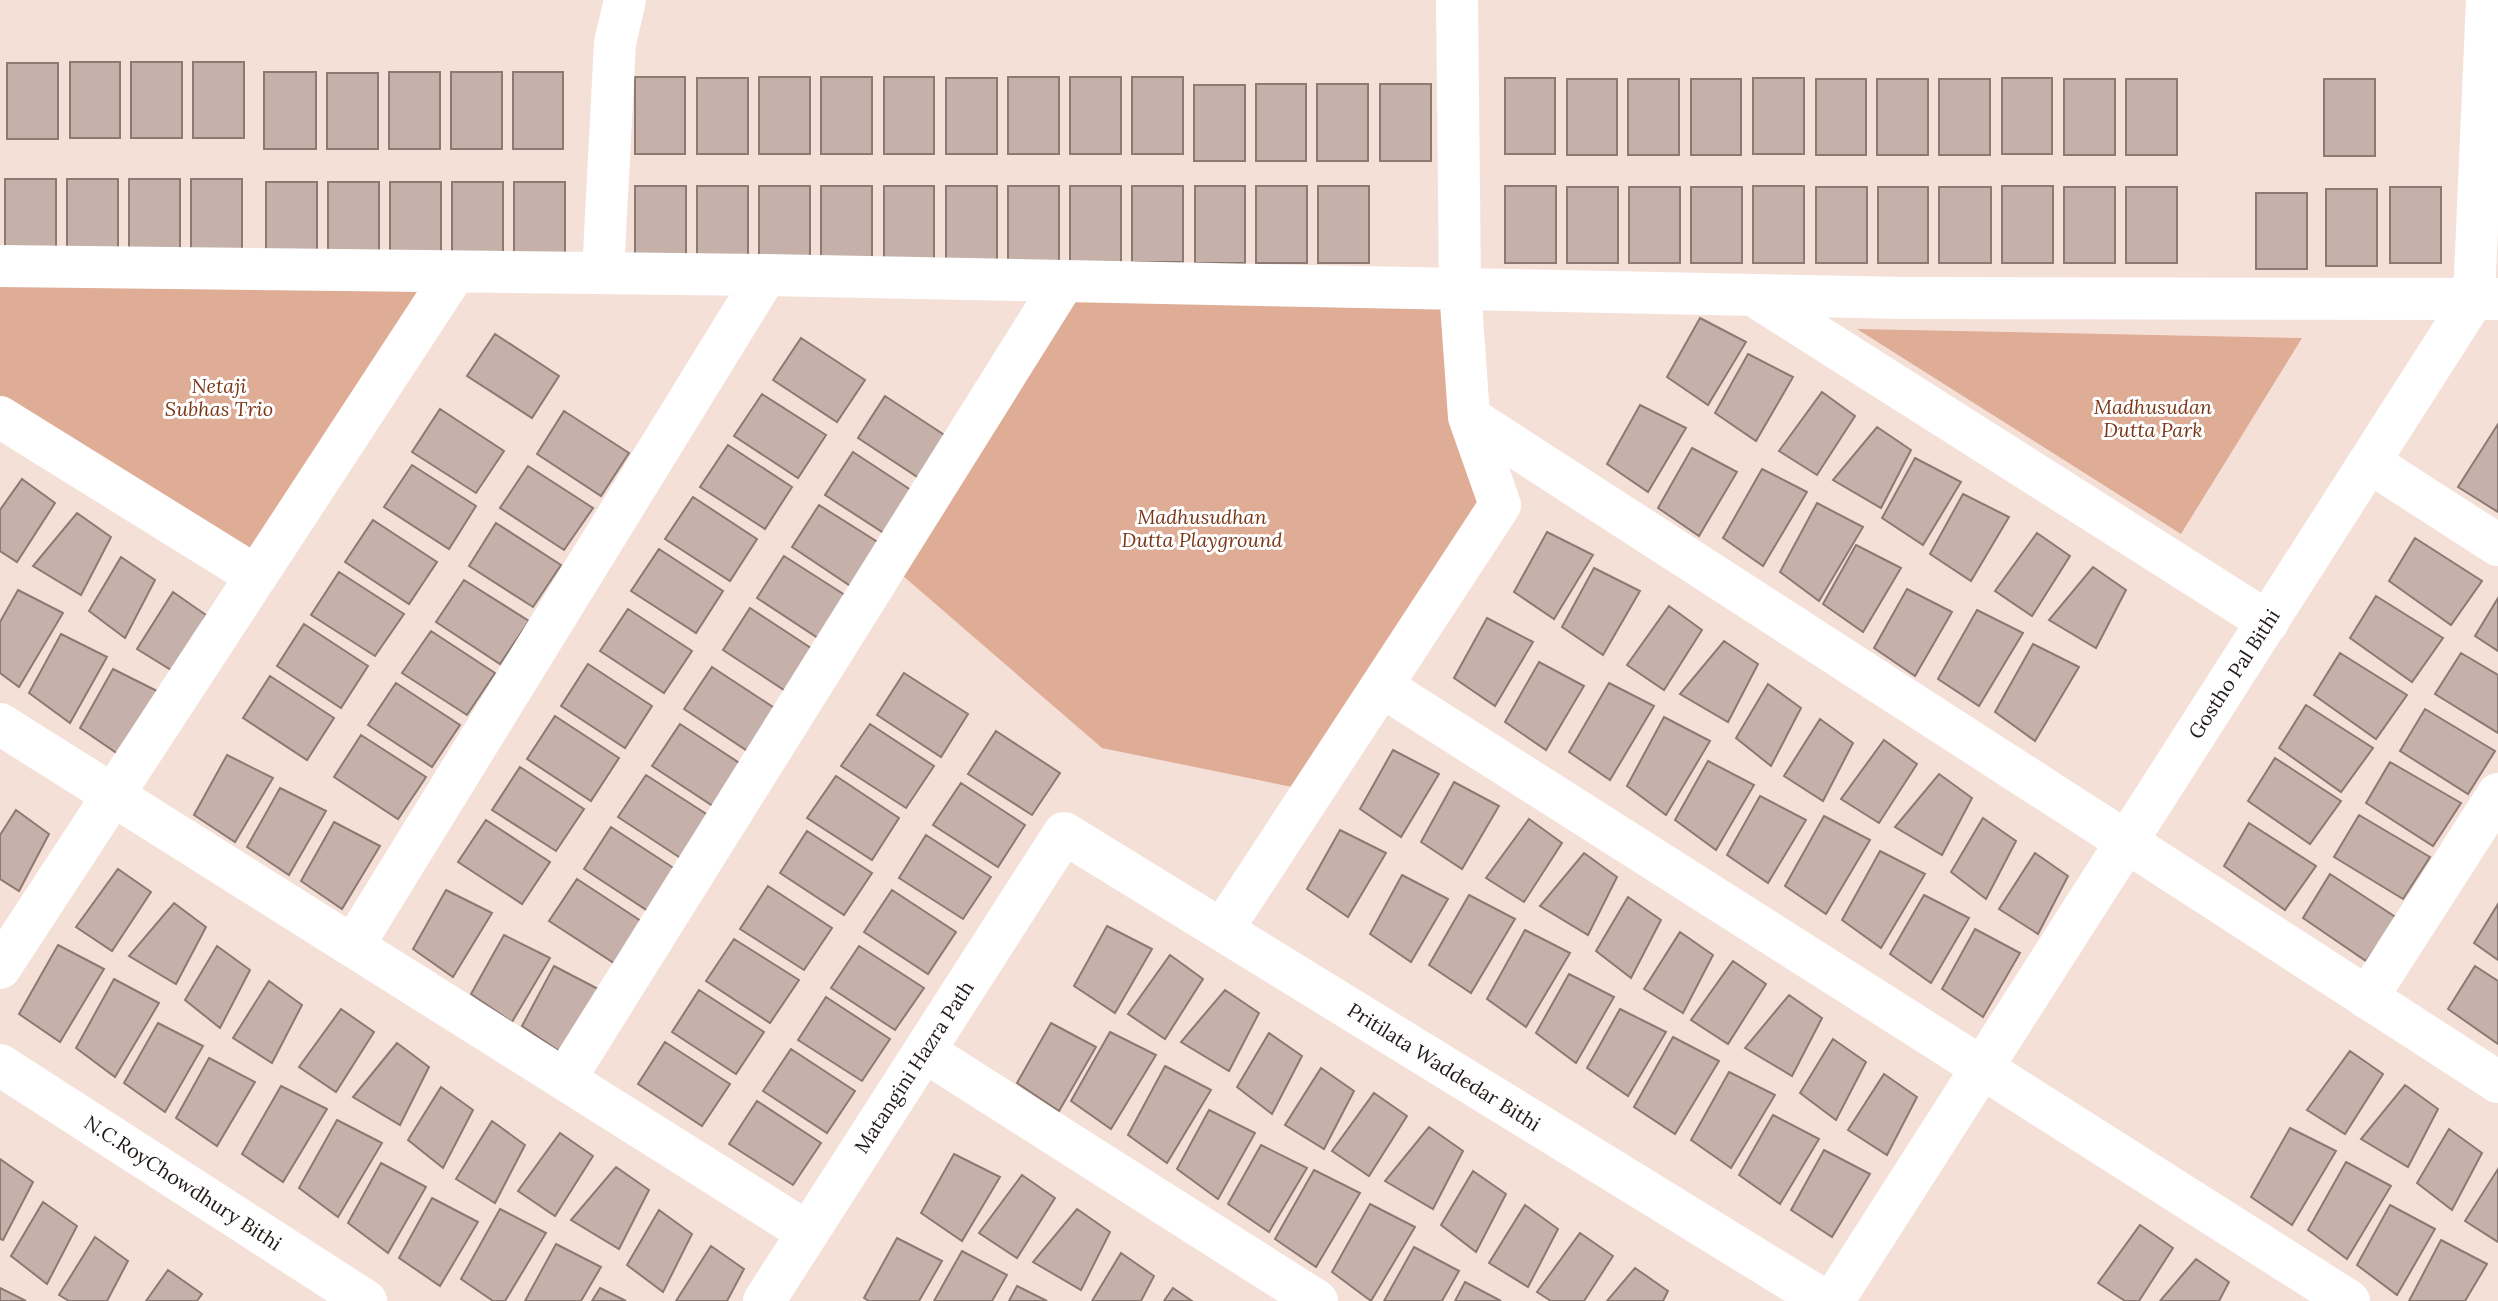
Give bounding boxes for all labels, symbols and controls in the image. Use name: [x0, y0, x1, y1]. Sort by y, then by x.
park label: Netaji Subhas Trio: [165, 373, 273, 421]
park label: Madhusudan Dutta Park: [2094, 394, 2213, 442]
park label: Madhusudhan Dutta Playground: [1121, 504, 1283, 552]
street label: Gostho Pal Bithi: [2182, 604, 2285, 743]
street label: Matangini Hazra Path: [848, 976, 979, 1158]
street label: Pritilata Waddedar Bithi: [1343, 997, 1545, 1136]
street label: N.C.RoyChowdhury Bithi: [80, 1109, 287, 1256]

